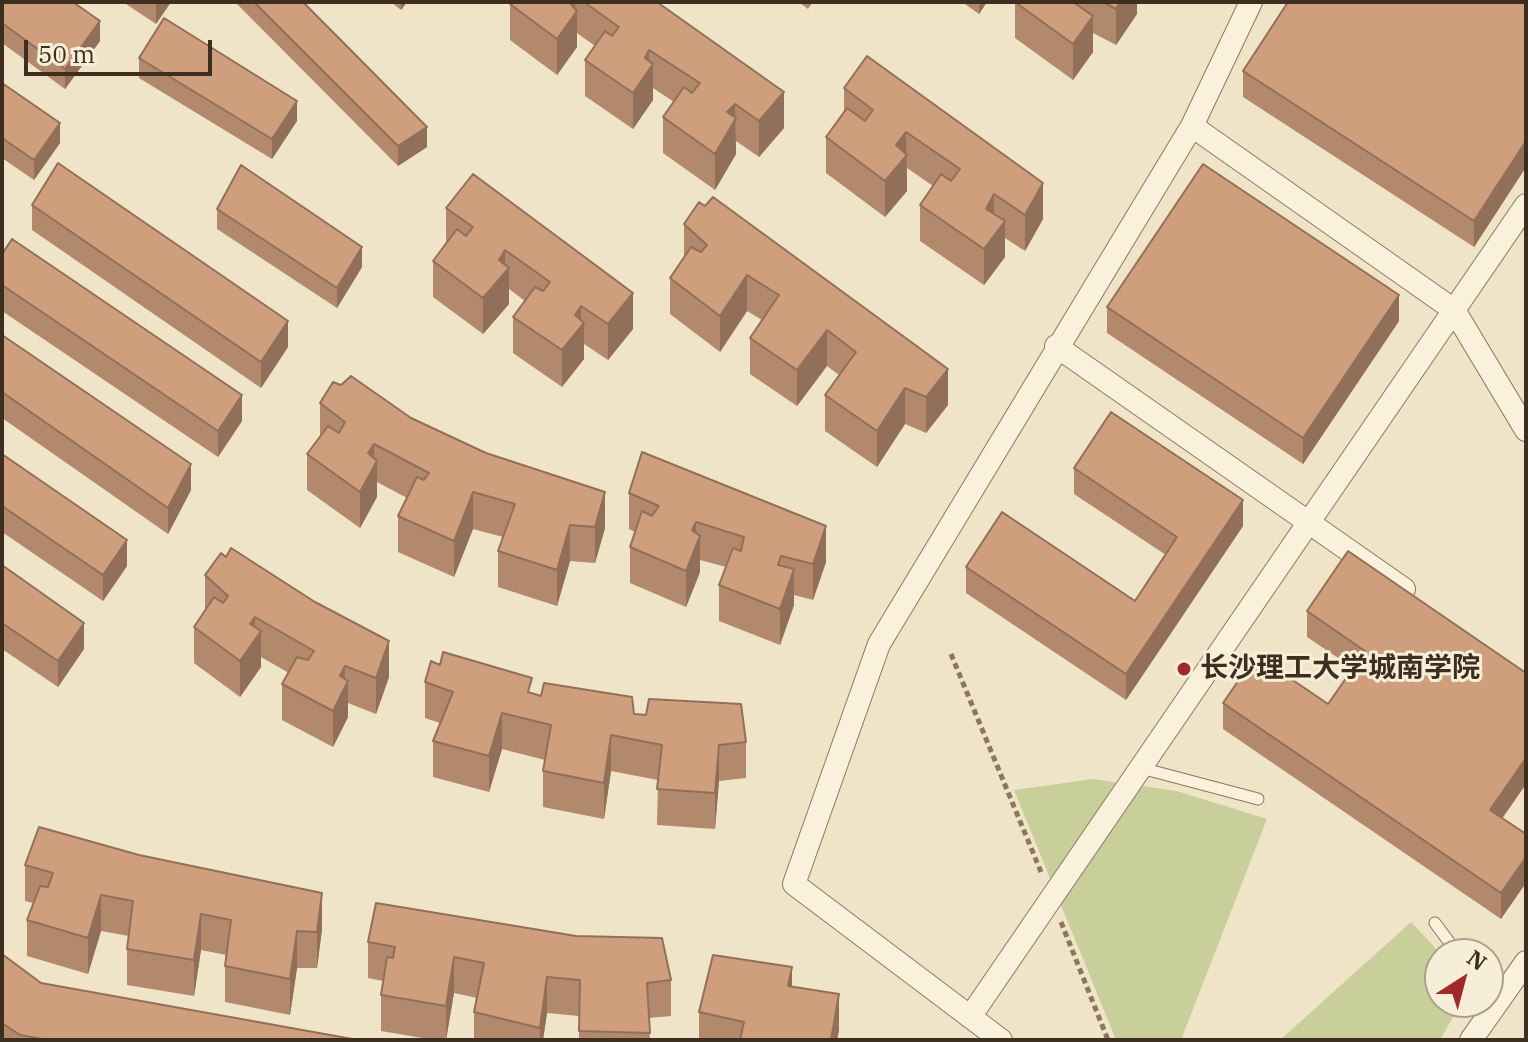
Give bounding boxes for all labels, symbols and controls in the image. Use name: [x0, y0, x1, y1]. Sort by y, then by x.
scale bar: [28, 24, 216, 74]
text: 50 m: [38, 38, 95, 70]
place label: 长沙理工大学城南学院: [1200, 652, 1480, 686]
marker: 长沙理工大学城南学院: [1175, 660, 1193, 678]
north arrow: [1424, 938, 1504, 1018]
text: N: [1462, 943, 1493, 977]

